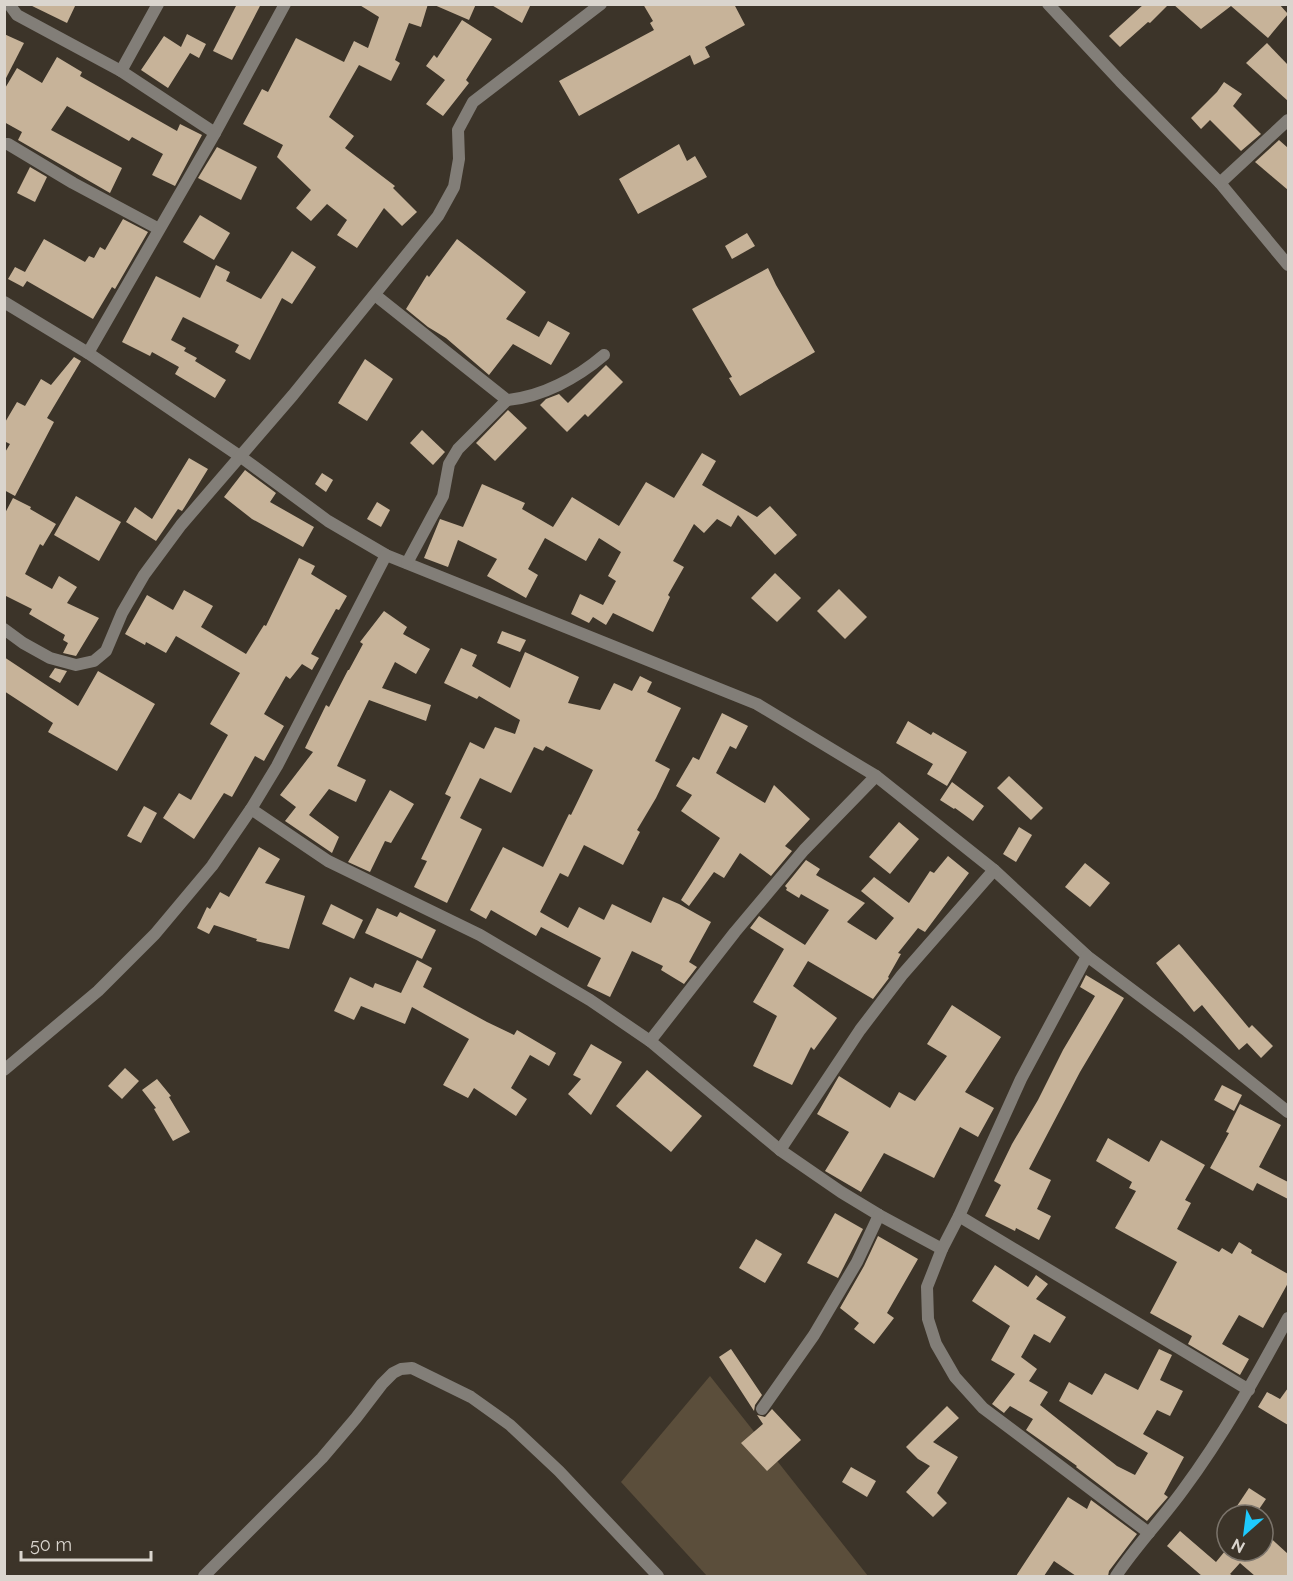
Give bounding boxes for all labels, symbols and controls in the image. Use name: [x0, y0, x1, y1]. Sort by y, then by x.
north arrow: [1215, 1503, 1275, 1563]
scale bar: [21, 1524, 152, 1562]
text: 50 m: [30, 1534, 72, 1555]
text: N: [1228, 1535, 1248, 1557]

